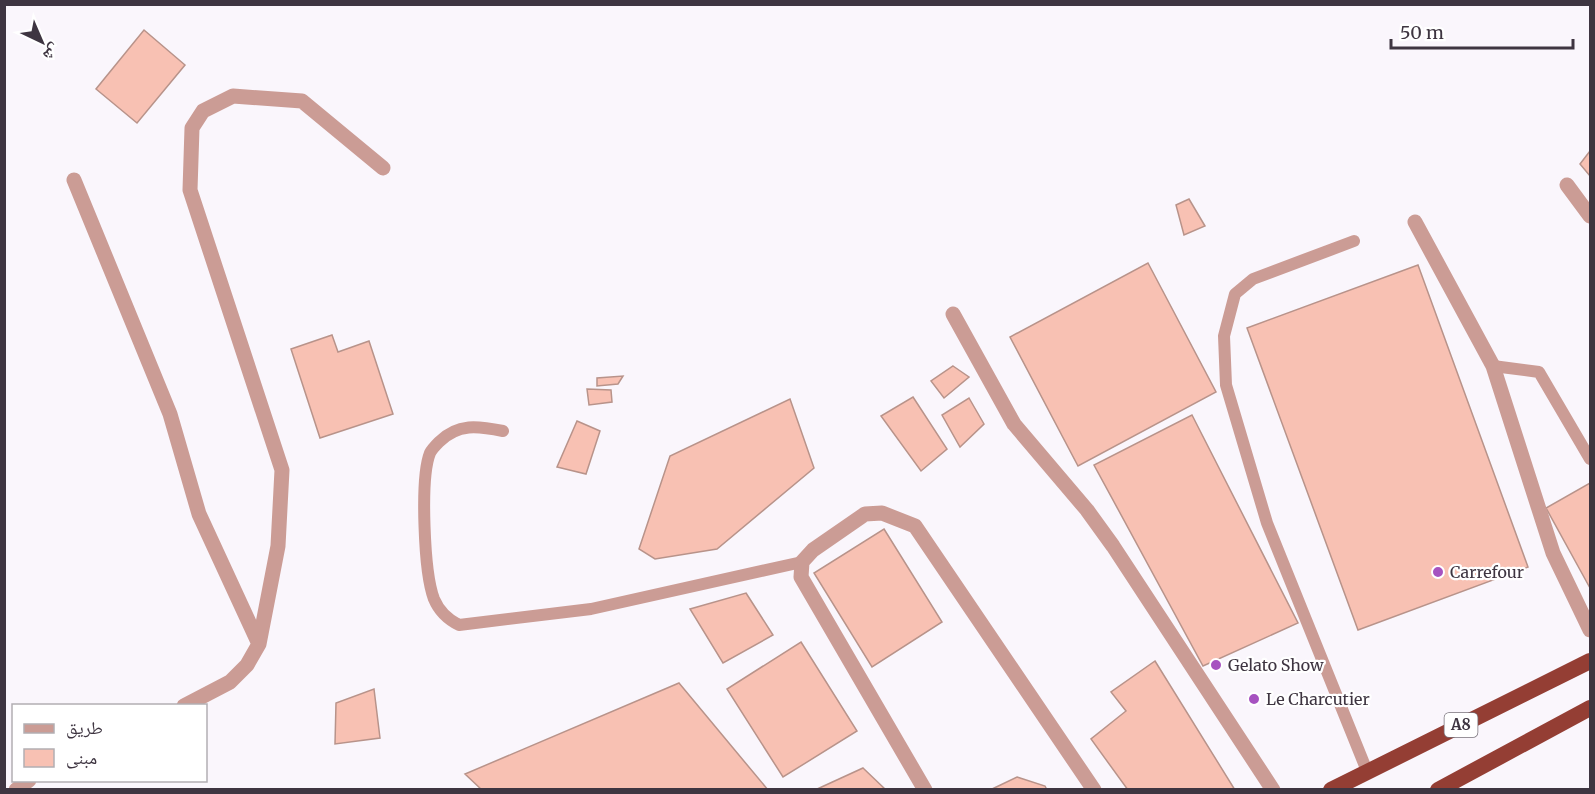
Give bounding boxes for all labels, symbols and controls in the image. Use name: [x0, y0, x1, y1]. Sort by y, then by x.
north arrow: [12, 12, 72, 72]
scale bar: [1391, 12, 1572, 50]
text: 50 m: [1400, 21, 1444, 44]
text: ش: [39, 40, 65, 66]
place label: Carrefour: [1450, 562, 1524, 582]
marker: Carrefour: [1431, 565, 1445, 579]
place label: Gelato Show: [1228, 655, 1324, 675]
marker: Gelato Show: [1209, 658, 1223, 672]
place label: Le Charcutier: [1266, 689, 1370, 709]
marker: Le Charcutier: [1247, 692, 1261, 706]
legend: [12, 704, 207, 782]
road number: A8: [1444, 713, 1478, 737]
text: طريق: [66, 716, 103, 739]
text: مبنى: [66, 746, 97, 769]

